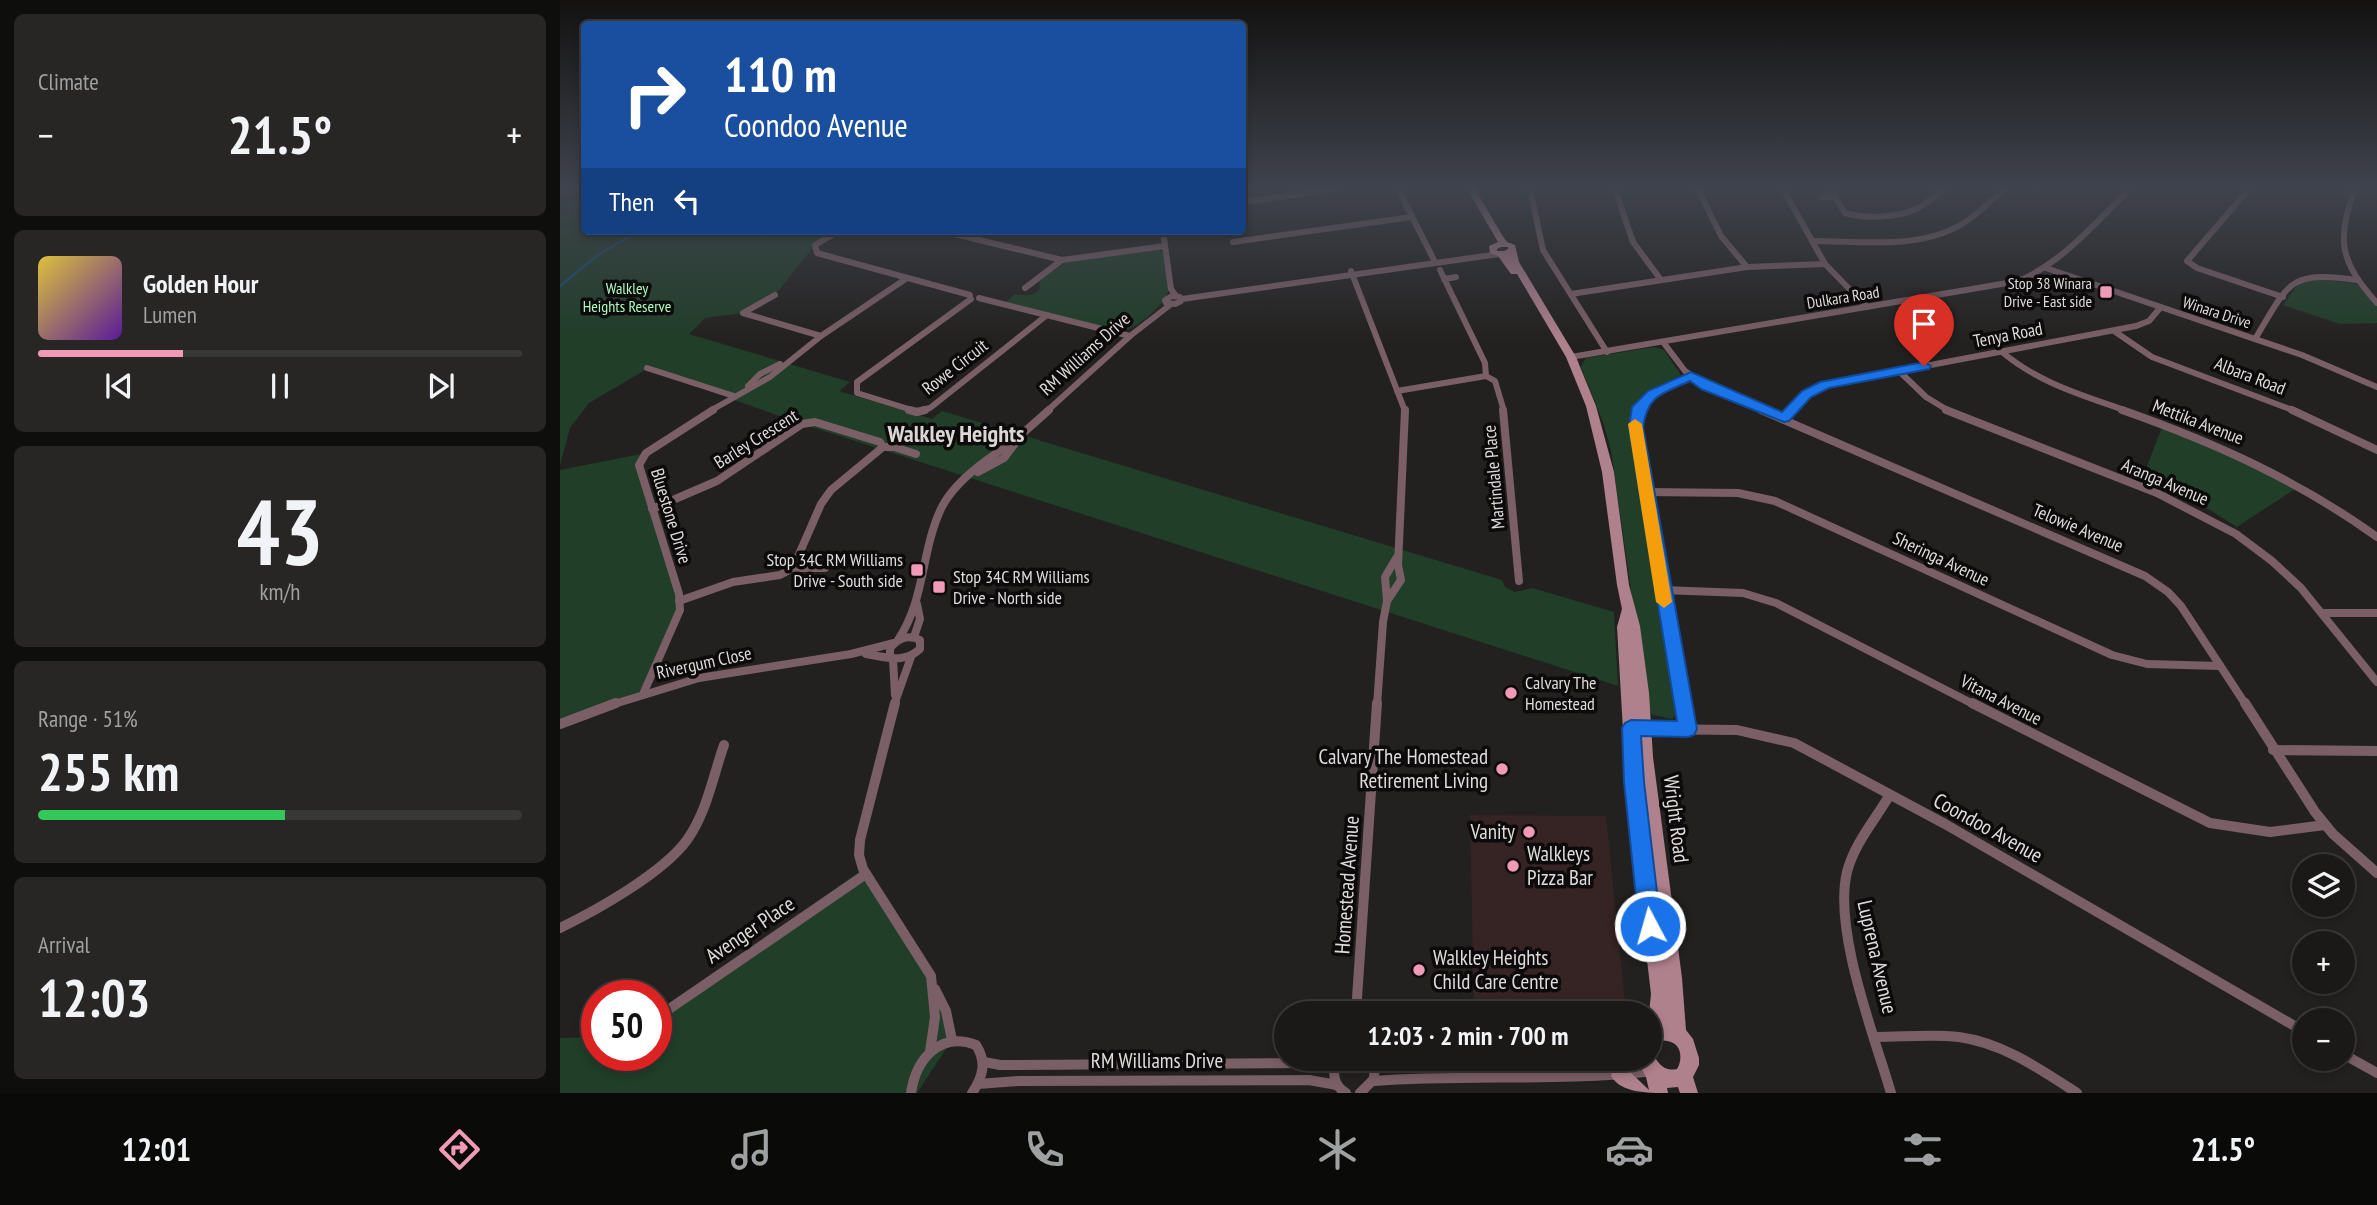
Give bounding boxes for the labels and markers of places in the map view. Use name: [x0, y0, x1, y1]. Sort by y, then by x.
place label: Stop 38 Winara Drive - East side: [2004, 273, 2092, 311]
marker: Stop 38 Winara Drive - East side: [2098, 284, 2114, 300]
pin: [1894, 294, 1954, 366]
place label: Stop 34C RM Williams Drive - South side: [766, 548, 903, 592]
marker: Stop 34C RM Williams Drive - South side: [909, 562, 925, 578]
place label: Stop 34C RM Williams Drive - North side: [953, 565, 1090, 609]
marker: Stop 34C RM Williams Drive - North side: [931, 579, 947, 595]
place label: Calvary The Homestead: [1525, 671, 1597, 715]
marker: Calvary The Homestead: [1503, 685, 1519, 701]
place label: Calvary The Homestead Retirement Living: [1319, 743, 1488, 794]
marker: Calvary The Homestead Retirement Living: [1494, 761, 1510, 777]
place label: Vanity: [1469, 818, 1515, 845]
marker: Vanity: [1521, 824, 1537, 840]
place label: Walkleys Pizza Bar: [1527, 840, 1593, 891]
marker: Walkleys Pizza Bar: [1505, 858, 1521, 874]
place label: Walkley Heights Child Care Centre: [1433, 944, 1559, 995]
marker: Walkley Heights Child Care Centre: [1411, 962, 1427, 978]

